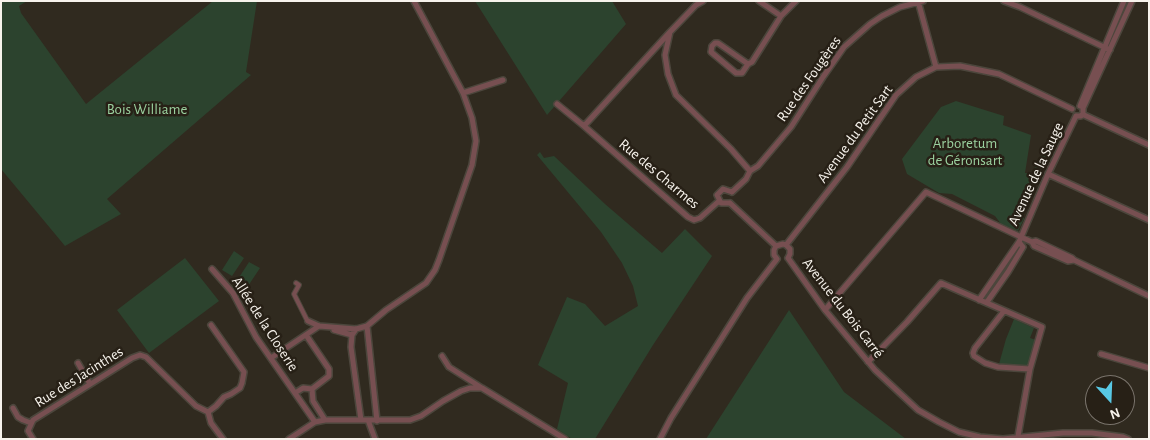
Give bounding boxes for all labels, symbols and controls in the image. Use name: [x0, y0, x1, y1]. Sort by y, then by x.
street label: Rue des Fougères: [773, 33, 845, 125]
street label: Avenue du Petit Sart: [813, 81, 897, 187]
park label: Bois Williame: [107, 100, 187, 118]
street label: Avenue de la Sauge: [1004, 119, 1068, 229]
park label: Arboretum de Géronsart: [928, 134, 1002, 169]
street label: Rue des Charmes: [615, 135, 703, 213]
street label: Avenue du Bois Carré: [798, 254, 888, 362]
street label: Allée de la Closerie: [228, 273, 302, 375]
street label: Rue des Jacinthes: [31, 343, 127, 411]
north arrow: [1085, 375, 1135, 425]
text: N: [1108, 405, 1122, 421]

